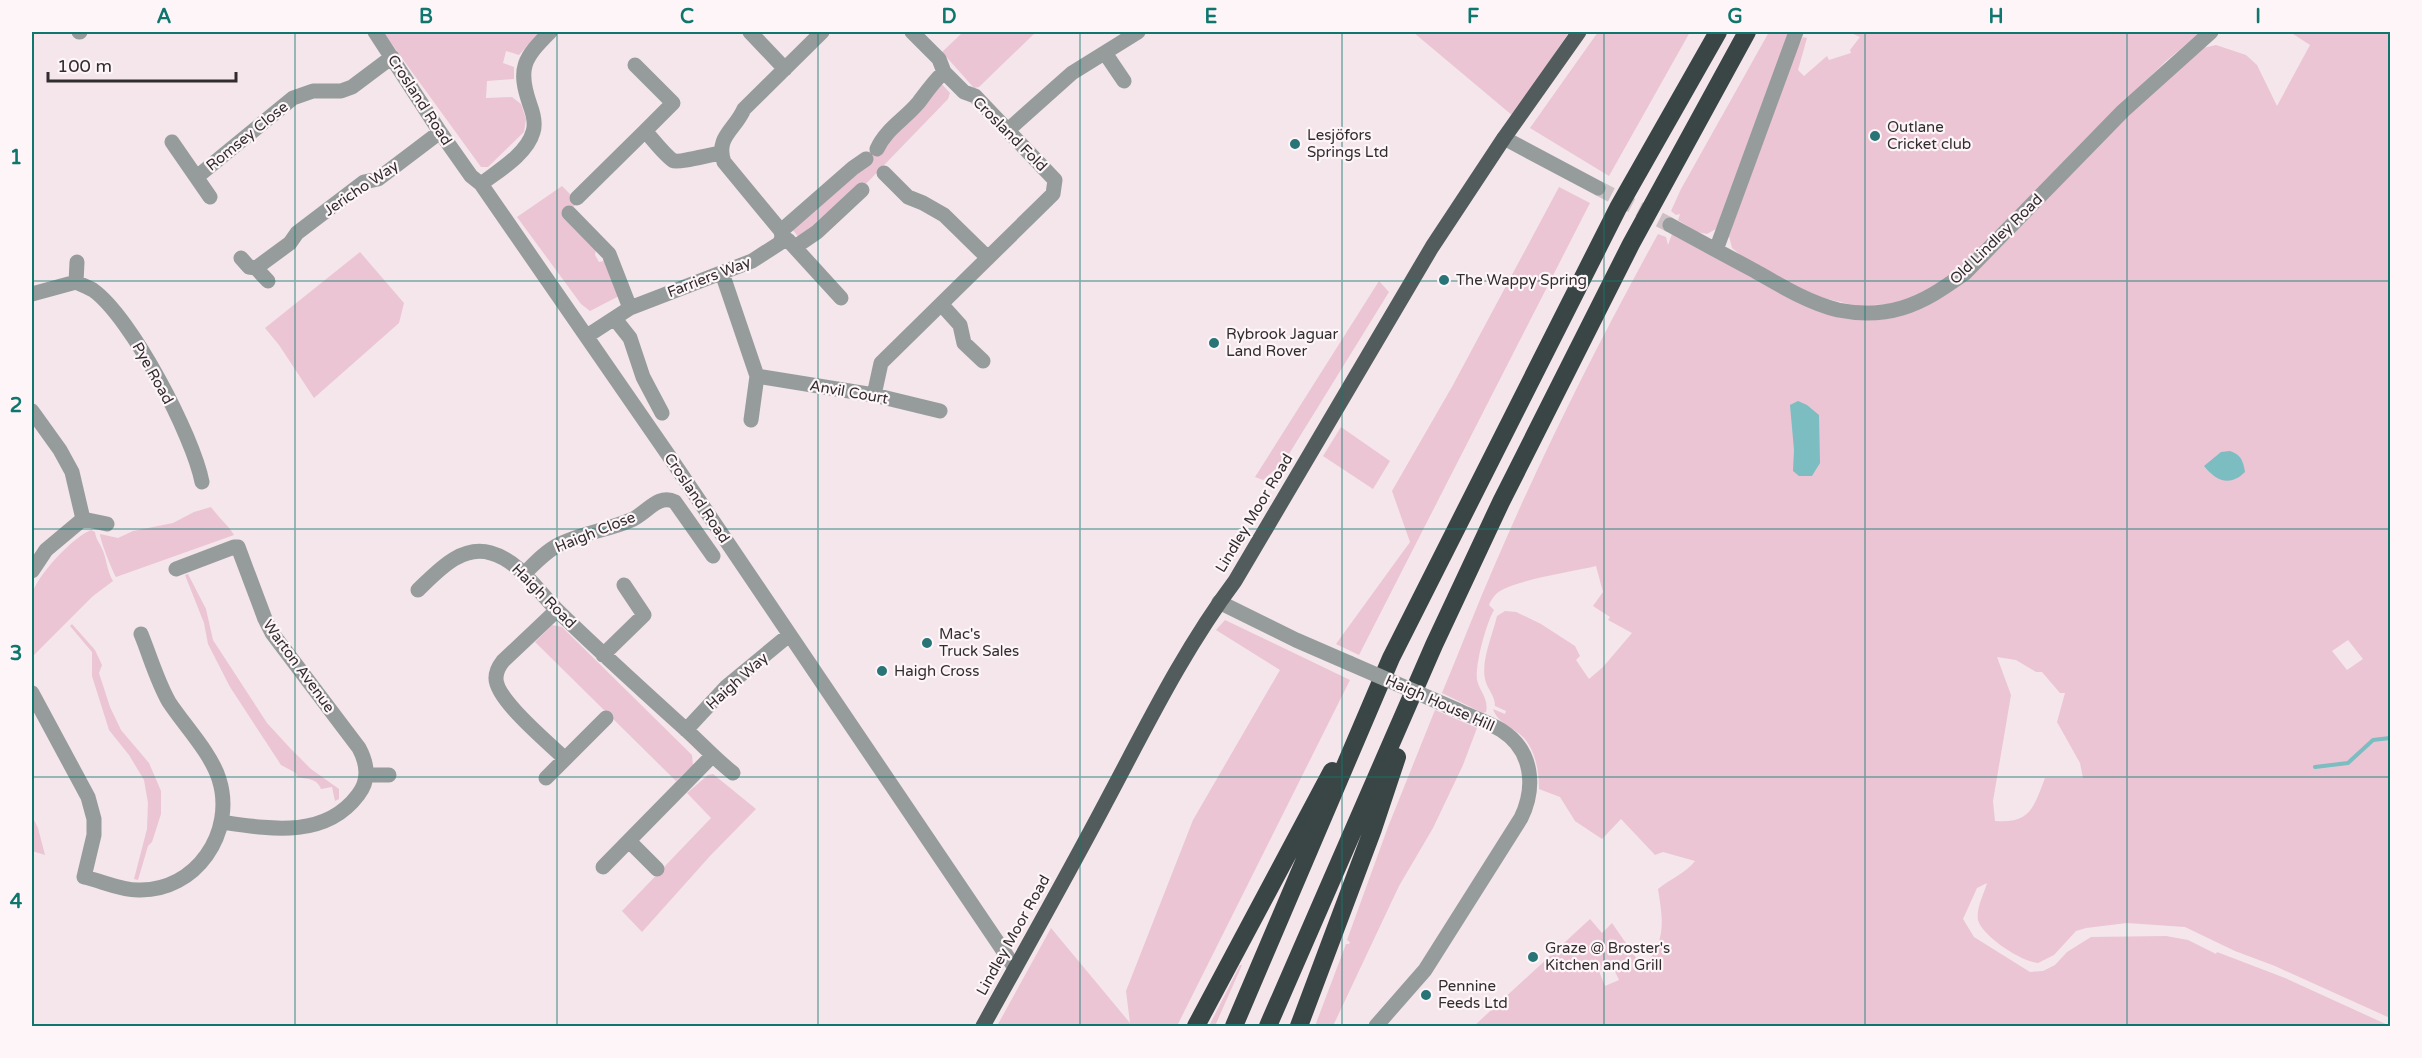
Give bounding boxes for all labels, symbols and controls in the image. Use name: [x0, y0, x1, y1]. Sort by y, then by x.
text: A: [157, 5, 172, 29]
text: B: [419, 5, 433, 29]
text: C: [680, 5, 694, 29]
text: D: [941, 5, 957, 29]
text: E: [1205, 5, 1218, 29]
text: F: [1467, 5, 1479, 29]
text: G: [1727, 5, 1743, 29]
text: H: [1988, 5, 2004, 29]
text: I: [2255, 5, 2261, 29]
scale bar: [48, 45, 236, 83]
street label: Crosland Road: [384, 51, 456, 149]
text: 100 m: [57, 55, 112, 77]
street label: Crosland Fold: [969, 93, 1051, 175]
street label: Romsey Close: [202, 98, 292, 174]
place label: Outlane Cricket club: [1887, 118, 1971, 153]
place label: Lesjöfors Springs Ltd: [1307, 126, 1389, 161]
marker: Outlane Cricket club: [1868, 129, 1882, 143]
marker: Lesjöfors Springs Ltd: [1288, 137, 1302, 151]
text: 1: [10, 146, 22, 170]
street label: Jericho Way: [320, 156, 402, 220]
street label: Old Lindley Road: [1946, 190, 2046, 288]
street label: Farriers Way: [665, 253, 753, 301]
place label: The Wappy Spring: [1456, 271, 1587, 289]
marker: The Wappy Spring: [1437, 273, 1451, 287]
place label: Rybrook Jaguar Land Rover: [1226, 325, 1338, 360]
marker: Rybrook Jaguar Land Rover: [1207, 336, 1221, 350]
street label: Pye Road: [129, 339, 177, 407]
street label: Anvil Court: [808, 376, 890, 408]
text: 2: [10, 394, 22, 418]
street label: Crosland Road: [660, 450, 734, 546]
street label: Lindley Moor Road: [1212, 451, 1296, 575]
street label: Haigh Close: [552, 508, 638, 556]
street label: Haigh Road: [508, 560, 580, 632]
street label: Warton Avenue: [259, 616, 339, 716]
place label: Mac's Truck Sales: [939, 625, 1019, 660]
marker: Mac's Truck Sales: [920, 636, 934, 650]
text: 3: [10, 642, 22, 666]
street label: Haigh Way: [702, 649, 772, 713]
place label: Haigh Cross: [894, 662, 979, 680]
marker: Haigh Cross: [875, 664, 889, 678]
street label: Haigh House Hill: [1383, 671, 1497, 735]
street label: Lindley Moor Road: [972, 872, 1054, 998]
text: 4: [10, 890, 23, 914]
place label: Graze @ Broster's Kitchen and Grill: [1545, 939, 1670, 974]
marker: Graze @ Broster's Kitchen and Grill: [1526, 950, 1540, 964]
place label: Pennine Feeds Ltd: [1438, 977, 1508, 1012]
marker: Pennine Feeds Ltd: [1419, 988, 1433, 1002]

